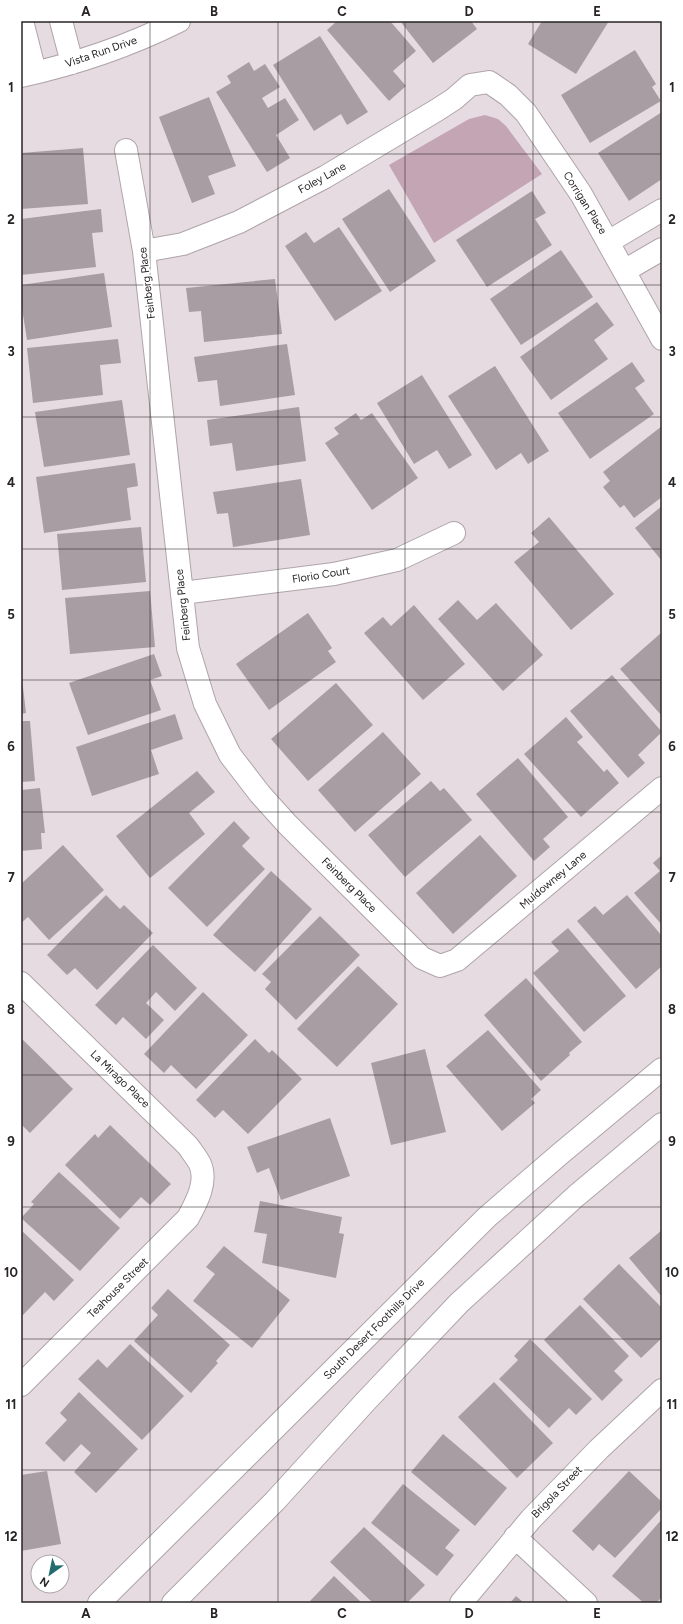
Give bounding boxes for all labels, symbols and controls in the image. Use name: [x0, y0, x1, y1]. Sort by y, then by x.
text: A: [81, 4, 91, 19]
text: B: [210, 4, 218, 19]
text: C: [337, 4, 347, 19]
text: D: [464, 4, 474, 19]
text: E: [593, 4, 601, 19]
street label: Vista Run Drive: [63, 34, 139, 70]
text: 1: [8, 80, 14, 95]
text: 1: [669, 80, 675, 95]
street label: Foley Lane: [296, 160, 348, 196]
street label: Corrigan Place: [561, 169, 609, 237]
text: 2: [7, 212, 15, 227]
text: 2: [668, 212, 676, 227]
street label: Feinberg Place: [136, 246, 158, 320]
text: 3: [7, 344, 15, 359]
text: 3: [668, 344, 676, 359]
text: 4: [7, 475, 15, 490]
text: 4: [668, 475, 676, 490]
street label: Florio Court: [291, 564, 351, 586]
street label: Feinberg Place: [173, 568, 193, 642]
text: 5: [7, 607, 15, 622]
text: 5: [668, 607, 676, 622]
text: 6: [7, 739, 15, 754]
text: 6: [668, 739, 676, 754]
street label: Muldowney Lane: [517, 848, 589, 912]
street label: Feinberg Place: [319, 855, 379, 915]
text: 7: [7, 870, 15, 885]
text: 7: [668, 870, 676, 885]
text: 8: [7, 1002, 15, 1017]
text: 8: [668, 1002, 676, 1017]
street label: La Mirago Place: [88, 1048, 152, 1110]
text: 9: [7, 1134, 15, 1149]
text: 9: [668, 1134, 676, 1149]
street label: Teahouse Street: [85, 1255, 151, 1321]
text: 10: [4, 1265, 18, 1280]
text: 10: [665, 1265, 679, 1280]
street label: South Desert Foothills Drive: [321, 1276, 427, 1382]
text: 11: [6, 1397, 16, 1412]
text: 11: [667, 1397, 677, 1412]
street label: Brigola Street: [529, 1463, 585, 1521]
text: 12: [4, 1529, 18, 1544]
text: 12: [665, 1529, 679, 1544]
north arrow: [30, 1554, 70, 1594]
text: N: [38, 1574, 52, 1590]
text: A: [81, 1606, 91, 1621]
text: B: [210, 1606, 218, 1621]
text: C: [337, 1606, 347, 1621]
text: D: [464, 1606, 474, 1621]
text: E: [593, 1606, 601, 1621]

